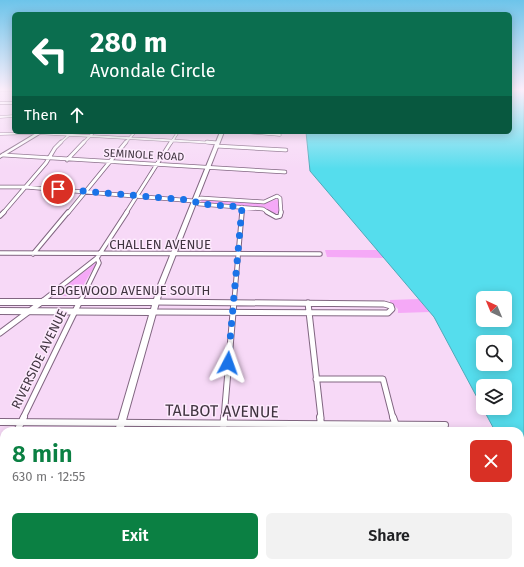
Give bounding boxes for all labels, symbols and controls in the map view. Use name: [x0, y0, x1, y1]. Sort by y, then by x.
text: 280 m: [90, 26, 167, 59]
icon: left: [24, 28, 76, 80]
text: Avondale Circle: [90, 60, 215, 82]
icon: ahead: [66, 104, 88, 126]
text: Then: [24, 106, 58, 124]
street label: SEMINOLE ROAD: [103, 146, 185, 164]
pin: [41, 172, 75, 206]
icon: arrive: [47, 178, 69, 200]
street label: CHALLEN AVENUE: [109, 237, 211, 252]
street label: EDGEWOOD AVENUE SOUTH: [50, 283, 210, 298]
north arrow: [476, 291, 512, 327]
map controls: [476, 291, 512, 415]
street label: RIVERSIDE AVENUE: [8, 307, 70, 411]
button: search: [476, 335, 512, 371]
position arrow: [207, 342, 249, 384]
button: layers: [476, 379, 512, 415]
street label: TALBOT AVENUE: [165, 401, 279, 421]
text: 8 min: [12, 440, 73, 468]
button: close: [470, 440, 512, 482]
text: 630 m · 12:55: [12, 469, 85, 484]
button: Exit: [12, 513, 258, 559]
button: Share: [266, 513, 512, 559]

